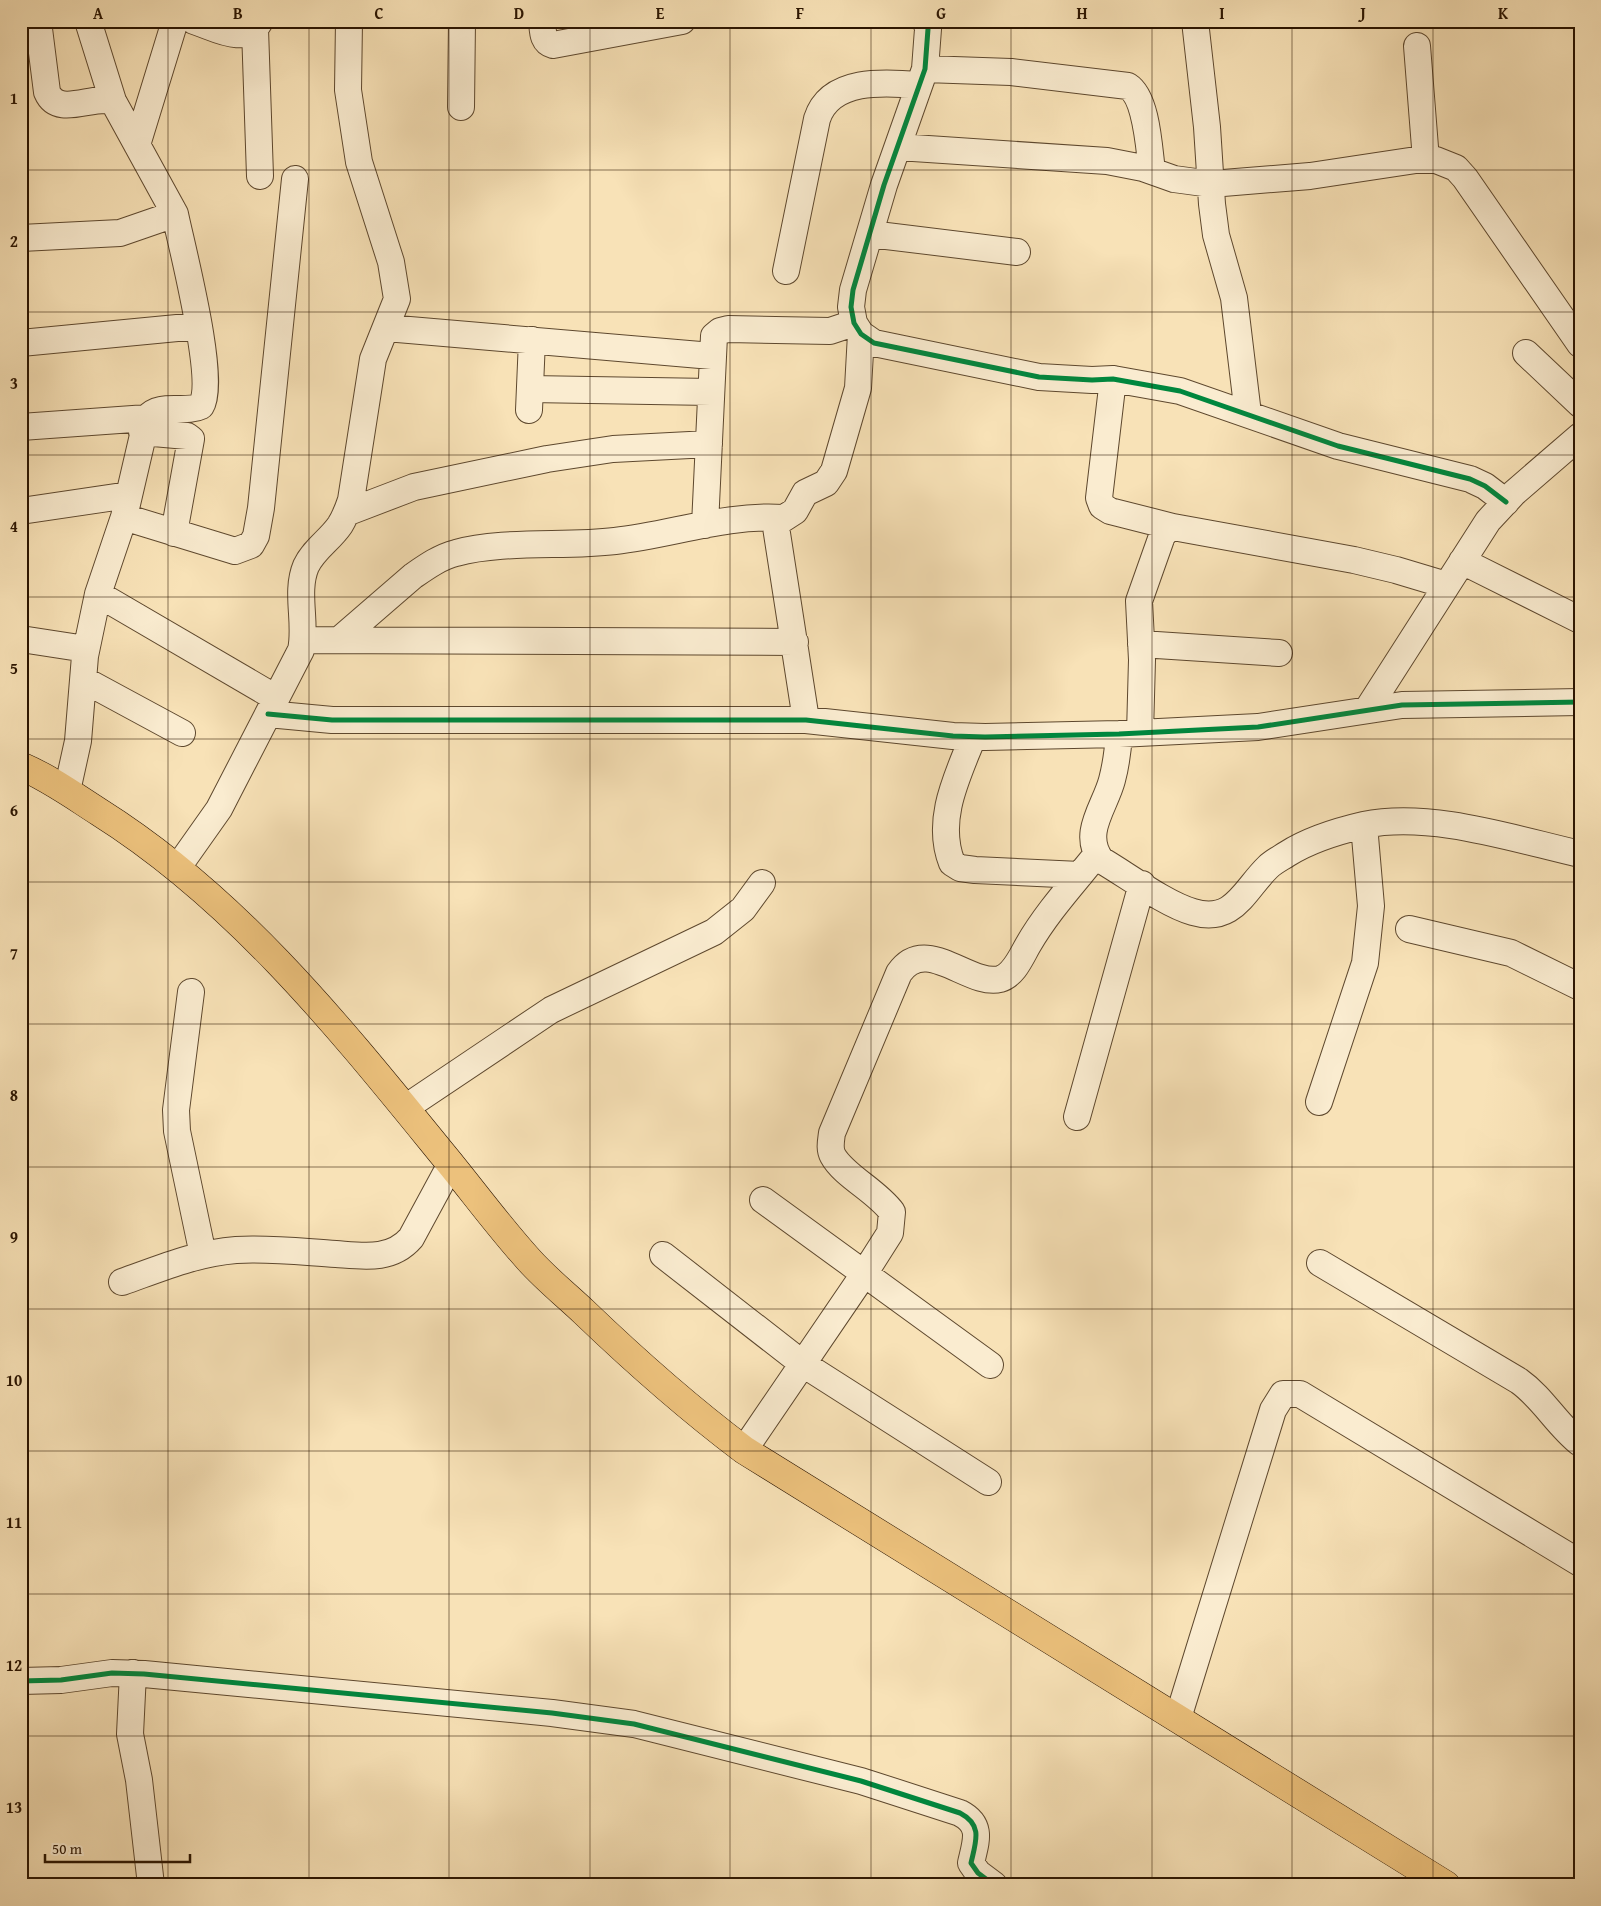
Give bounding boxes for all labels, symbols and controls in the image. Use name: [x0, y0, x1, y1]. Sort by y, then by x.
text: A: [93, 1, 104, 25]
text: B: [233, 1, 243, 25]
text: C: [374, 1, 384, 25]
text: D: [514, 1, 524, 25]
text: E: [656, 1, 665, 25]
text: F: [796, 1, 804, 25]
text: G: [936, 1, 946, 25]
text: H: [1076, 1, 1088, 25]
text: I: [1219, 1, 1225, 25]
text: J: [1357, 1, 1366, 25]
text: K: [1498, 1, 1509, 25]
text: 1: [10, 86, 18, 110]
text: 2: [10, 229, 18, 253]
text: 3: [10, 371, 18, 395]
text: 4: [10, 514, 18, 538]
text: 5: [10, 656, 18, 680]
text: 6: [10, 798, 18, 822]
text: 7: [10, 941, 18, 965]
text: 8: [10, 1083, 18, 1107]
text: 9: [10, 1225, 18, 1249]
text: 10: [6, 1368, 22, 1392]
text: 11: [6, 1510, 22, 1534]
text: 12: [6, 1653, 22, 1677]
text: 13: [6, 1795, 22, 1819]
scale bar: [45, 1831, 190, 1863]
text: 50 m: [52, 1838, 83, 1859]

